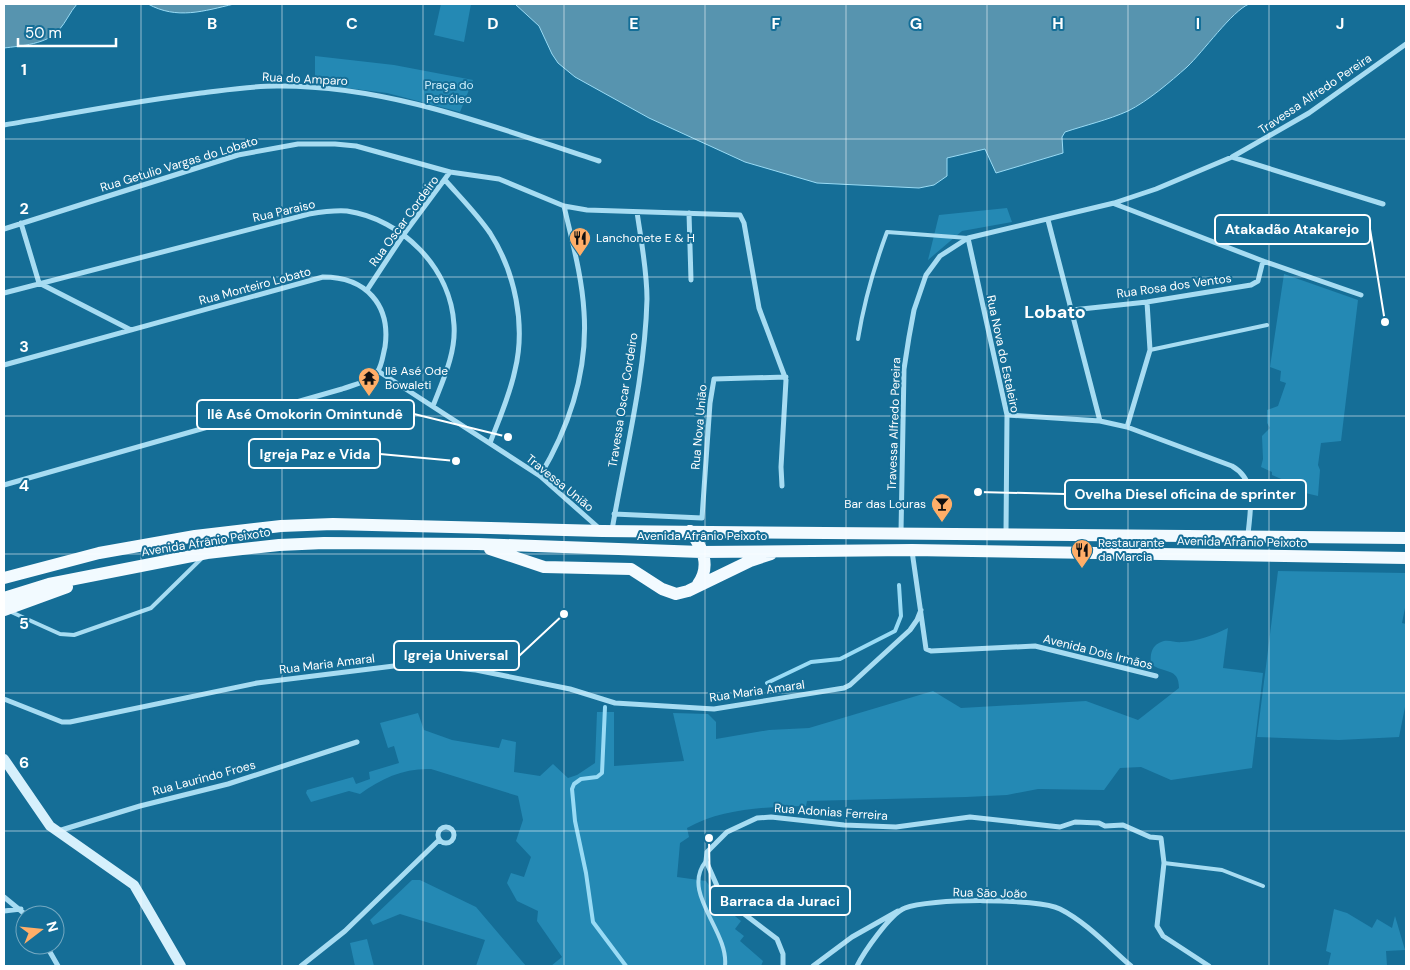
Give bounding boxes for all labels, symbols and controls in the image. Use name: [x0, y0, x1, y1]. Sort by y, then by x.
text: B: [207, 13, 217, 34]
text: C: [346, 13, 358, 34]
text: D: [487, 13, 499, 34]
text: E: [629, 13, 639, 34]
text: F: [772, 13, 781, 34]
text: G: [910, 13, 922, 34]
text: H: [1052, 13, 1064, 34]
text: I: [1196, 13, 1200, 34]
text: J: [1336, 13, 1344, 34]
scale bar: [18, 15, 115, 47]
text: 50 m: [25, 23, 62, 43]
street label: Travessa Alfredo Pereira: [1255, 50, 1375, 138]
text: 1: [21, 59, 27, 80]
street label: Rua do Amparo: [262, 69, 348, 89]
park label: Praça do Petróleo: [424, 77, 474, 107]
street label: Rua Getulio Vargas do Lobato: [98, 132, 260, 196]
street label: Rua Oscar Cordeiro: [366, 172, 442, 270]
street label: Rua Paraiso: [251, 196, 317, 226]
text: 2: [19, 198, 29, 219]
callout: Atakadão Atakarejo: [1215, 215, 1370, 244]
text: Atakadão Atakarejo: [1225, 220, 1359, 238]
restaurant icon: Lanchonete E & H: [568, 226, 592, 257]
place label: Lanchonete E & H: [596, 230, 695, 246]
street label: Rua Monteiro Lobato: [197, 263, 313, 309]
street label: Rua Rosa dos Ventos: [1116, 270, 1232, 302]
street label: Rua Nova do Estaleiro: [983, 294, 1023, 414]
district label: Lobato: [1024, 300, 1086, 324]
street label: Travessa Oscar Cordeiro: [604, 331, 642, 469]
text: 3: [19, 336, 29, 357]
street label: Travessa Alfredo Pereira: [884, 357, 904, 491]
place label: Ilê Asé Ode Bowaleti: [385, 363, 448, 393]
temple icon: Ilê Asé Ode Bowaleti: [357, 366, 381, 397]
street label: Rua Nova União: [687, 384, 711, 470]
callout: Ilê Asé Omokorin Omintundê: [197, 400, 414, 429]
text: Ilê Asé Omokorin Omintundê: [207, 405, 403, 423]
callout: Igreja Paz e Vida: [249, 439, 380, 468]
text: Igreja Paz e Vida: [260, 445, 370, 463]
street label: Travessa União: [523, 451, 597, 515]
text: 4: [19, 475, 29, 496]
callout: Ovelha Diesel oficina de sprinter: [1065, 480, 1306, 509]
text: Ovelha Diesel oficina de sprinter: [1074, 485, 1296, 503]
bar icon: Bar das Louras: [930, 492, 954, 523]
place label: Bar das Louras: [844, 496, 926, 512]
street label: Avenida Afrânio Peixoto: [140, 524, 272, 560]
street label: Avenida Afrânio Peixoto: [637, 528, 767, 544]
street label: Avenida Afrânio Peixoto: [1177, 533, 1307, 551]
place label: Restaurante da Marcia: [1098, 535, 1165, 565]
restaurant icon: Restaurante da Marcia: [1070, 538, 1094, 569]
text: 5: [19, 613, 29, 634]
street label: Avenida Dois Irmãos: [1042, 631, 1154, 673]
callout: Igreja Universal: [394, 641, 519, 670]
text: Igreja Universal: [404, 646, 508, 664]
street label: Rua Maria Amaral: [278, 650, 376, 678]
street label: Rua Maria Amaral: [708, 676, 806, 706]
text: 6: [19, 752, 29, 773]
street label: Rua Laurindo Froes: [151, 757, 257, 799]
street label: Rua Adonias Ferreira: [774, 800, 888, 824]
street label: Rua São João: [953, 884, 1027, 902]
callout: Barraca da Juraci: [710, 886, 850, 915]
text: Barraca da Juraci: [720, 892, 840, 910]
north arrow: [15, 905, 65, 955]
text: N: [42, 919, 63, 934]

